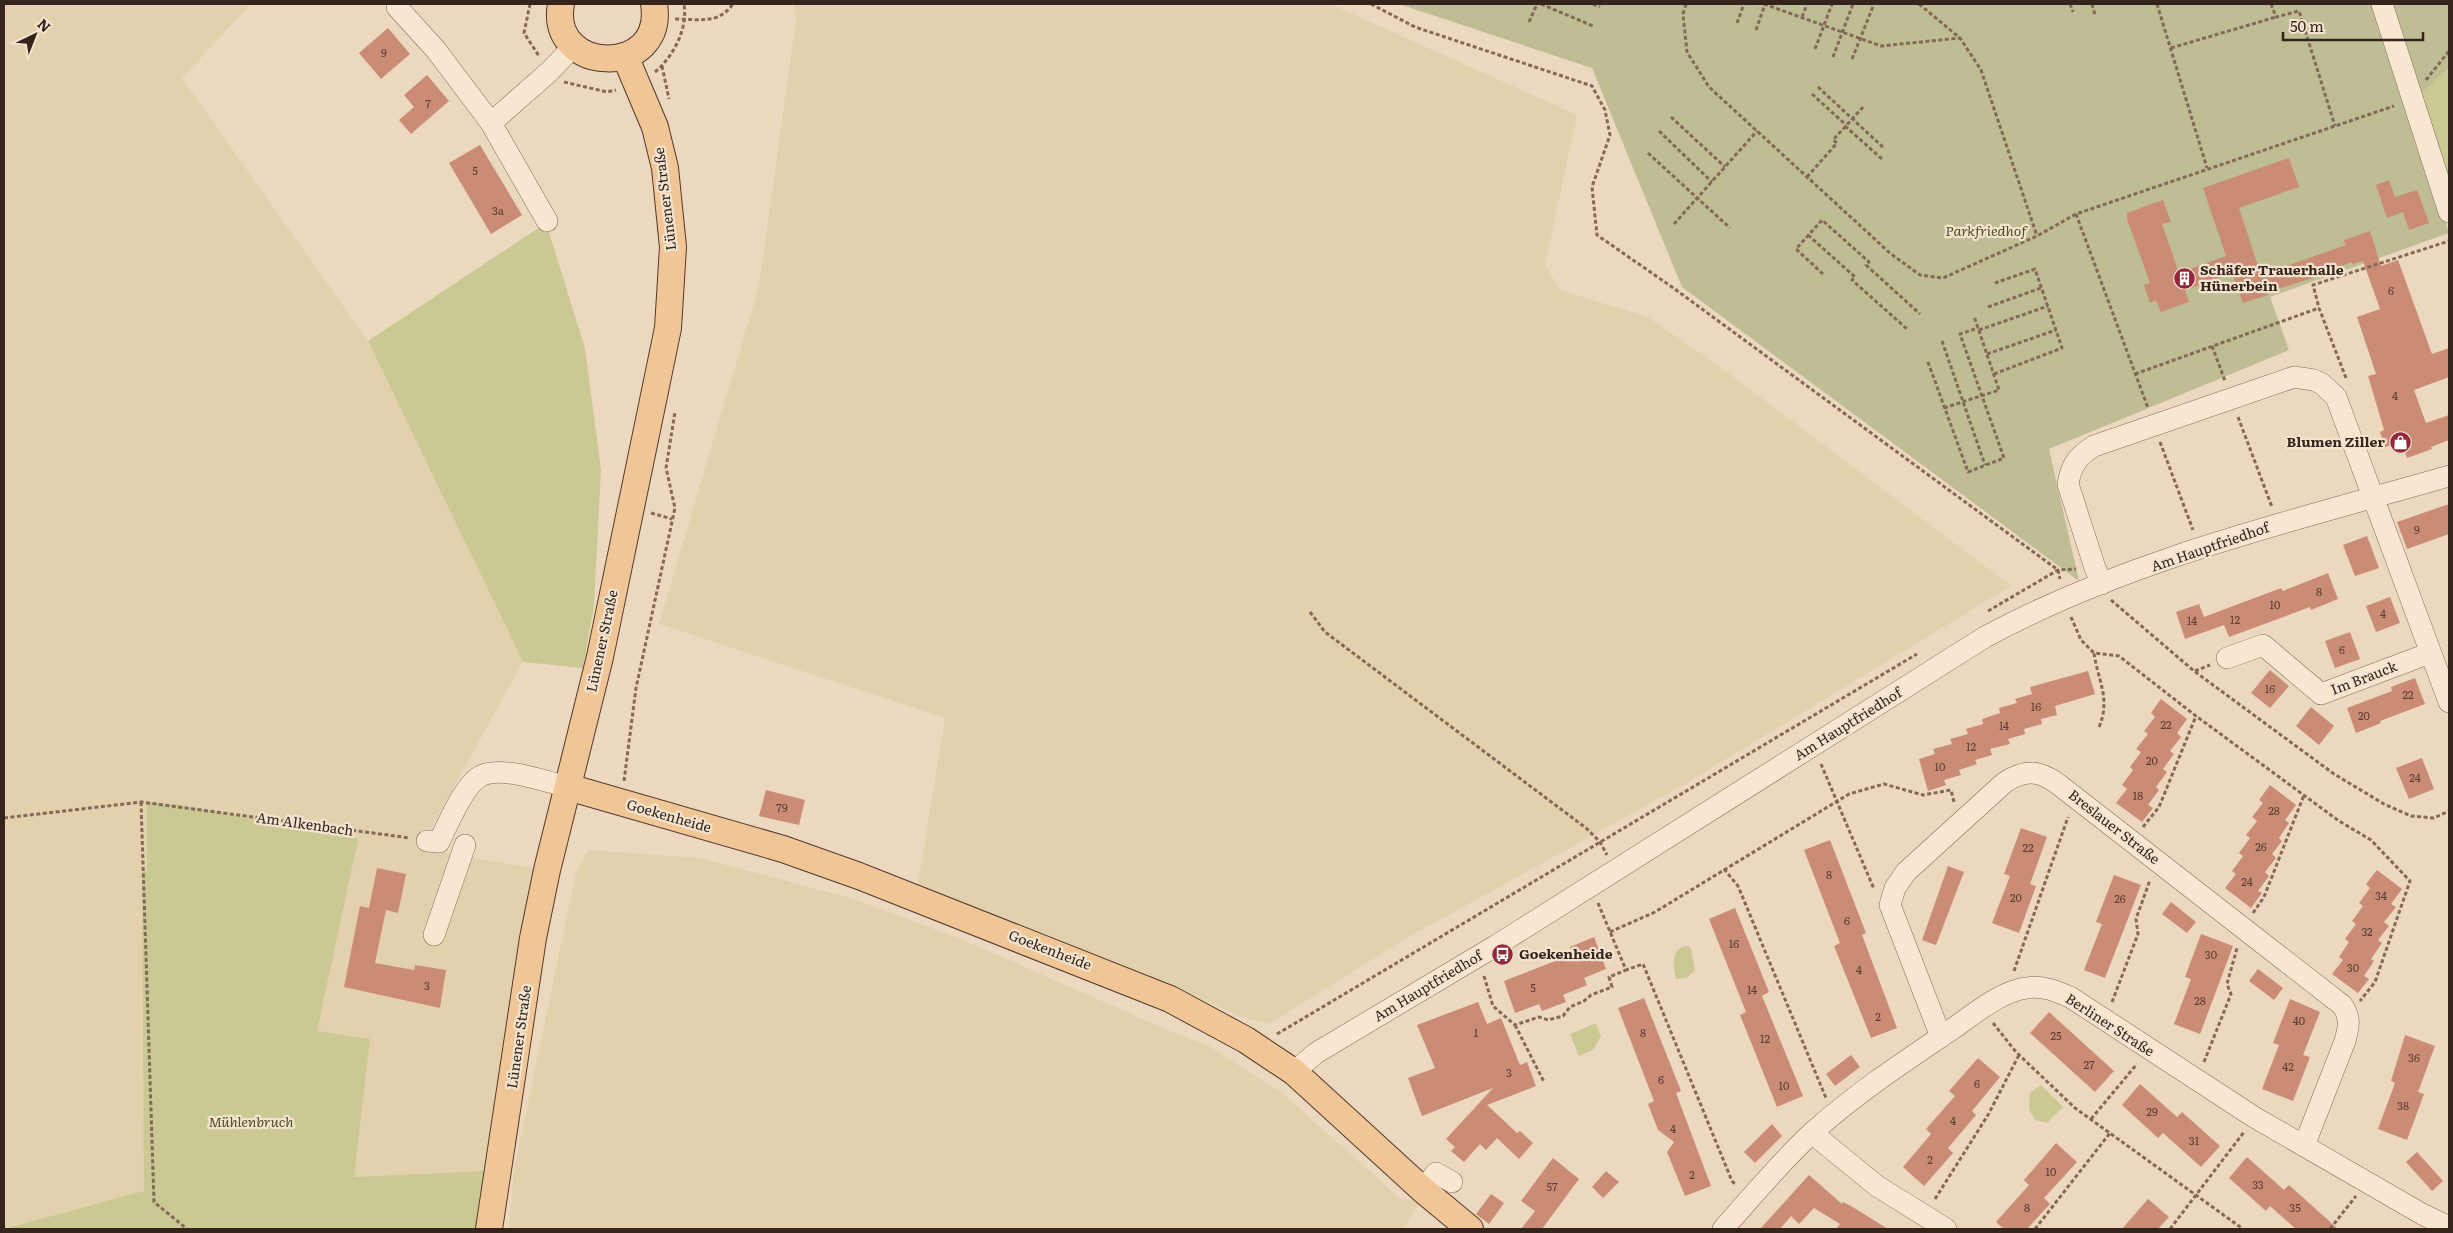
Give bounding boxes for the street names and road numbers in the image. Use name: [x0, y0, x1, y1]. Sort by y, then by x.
street label: Lünener Straße: [648, 146, 680, 252]
street label: Am Hauptfriedhof: [2148, 516, 2273, 576]
street label: Lünener Straße: [580, 588, 622, 694]
street label: Im Brauck: [2328, 655, 2400, 699]
street label: Am Hauptfriedhof: [1790, 681, 1907, 764]
street label: Breslauer Straße: [2065, 784, 2164, 868]
street label: Goekenheide: [625, 793, 714, 837]
street label: Am Alkenbach: [255, 806, 355, 840]
street label: Goekenheide: [1006, 924, 1095, 974]
street label: Am Hauptfriedhof: [1369, 944, 1487, 1026]
street label: Lünener Straße: [501, 984, 535, 1090]
street label: Berliner Straße: [2062, 988, 2159, 1060]

